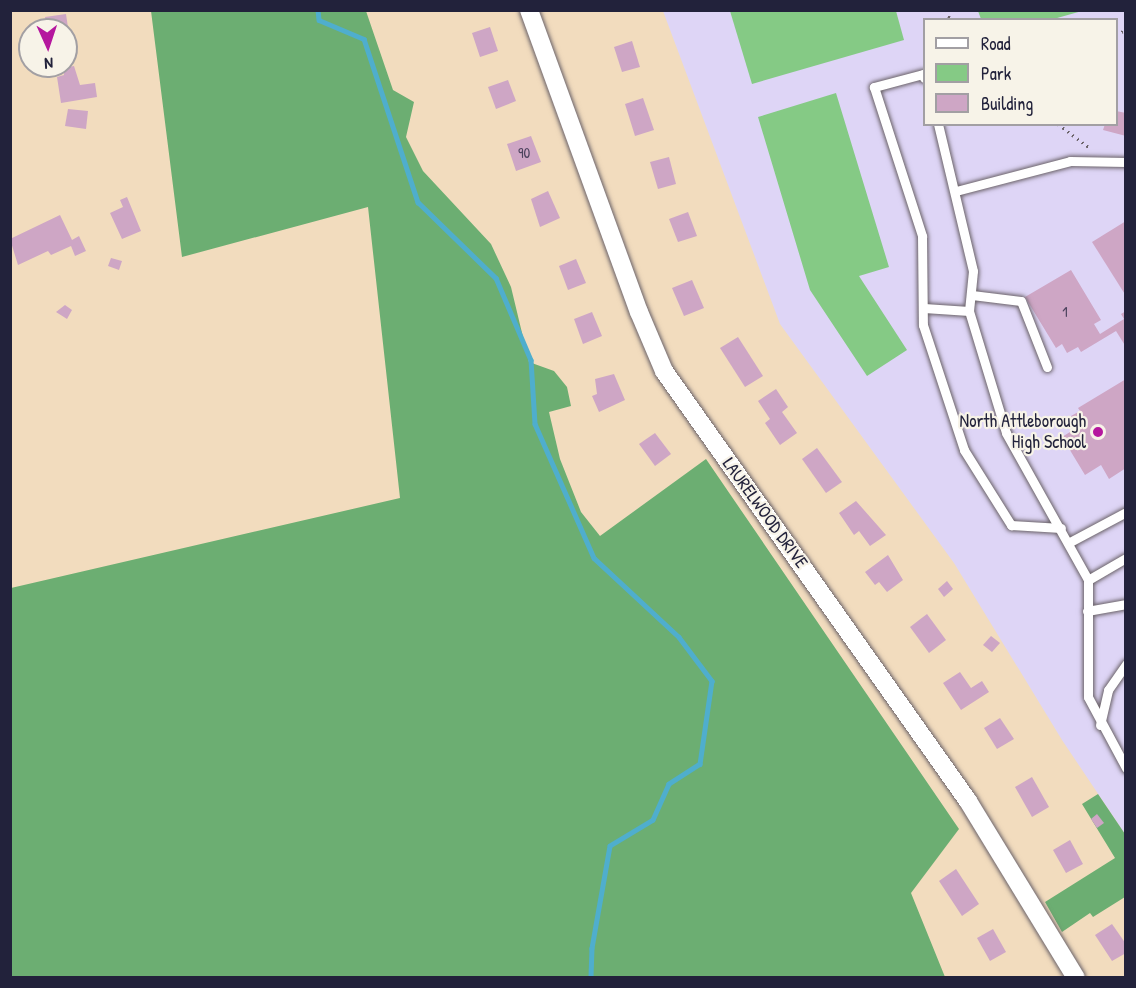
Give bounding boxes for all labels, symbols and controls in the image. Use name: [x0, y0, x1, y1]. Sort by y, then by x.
north arrow: [18, 18, 78, 78]
legend: [923, 18, 1118, 126]
text: Road: [981, 31, 1011, 56]
text: N: [44, 53, 54, 75]
text: Park: [981, 61, 1011, 86]
text: Building: [981, 91, 1033, 116]
house number: 90: [518, 144, 530, 162]
house number: 1: [1062, 303, 1068, 321]
place label: North Attleborough High School: [960, 411, 1086, 454]
marker: North Attleborough High School: [1091, 425, 1105, 439]
street label: LAURELWOOD DRIVE: [718, 454, 812, 572]

